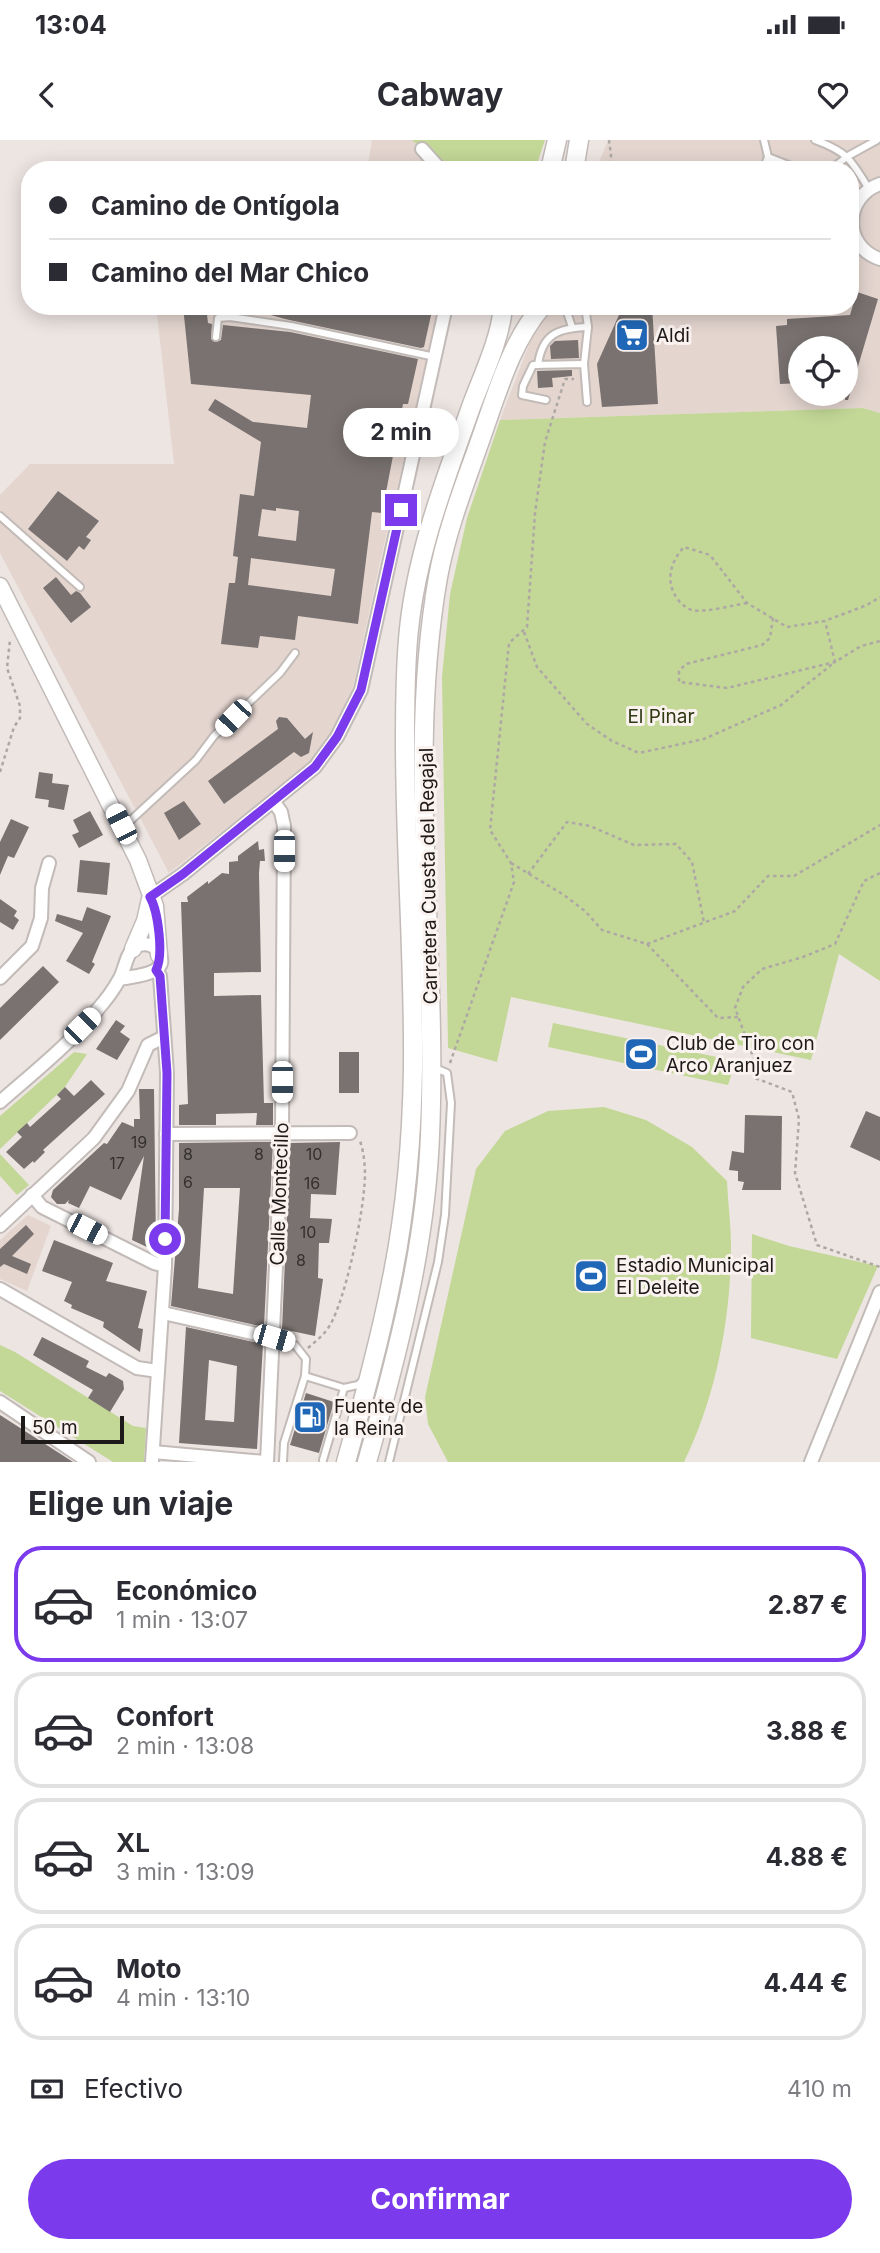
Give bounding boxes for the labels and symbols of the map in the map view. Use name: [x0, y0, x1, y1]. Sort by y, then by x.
supermarket icon: Aldi: [613, 316, 651, 354]
place label: Aldi: [656, 324, 690, 347]
callout: 2 min: [343, 408, 459, 458]
route end: [385, 494, 417, 526]
car: [211, 696, 256, 740]
park label: El Pinar: [627, 705, 695, 728]
street label: Carretera Cuesta del Regajal: [415, 748, 442, 1004]
car: [103, 801, 140, 847]
car: [274, 830, 295, 872]
car: [60, 1004, 105, 1048]
place label: Club de Tiro con Arco Aranjuez: [666, 1032, 815, 1077]
sports icon: Club de Tiro con Arco Aranjuez: [622, 1035, 660, 1073]
car: [272, 1061, 293, 1103]
street label: Calle Montecillo: [266, 1122, 293, 1266]
house number: 19: [131, 1132, 147, 1152]
house number: 8: [183, 1144, 193, 1164]
house number: 8: [254, 1144, 264, 1164]
house number: 10: [306, 1144, 322, 1164]
house number: 17: [109, 1153, 125, 1173]
house number: 6: [183, 1172, 193, 1192]
house number: 16: [304, 1173, 320, 1193]
car: [64, 1210, 111, 1248]
house number: 10: [300, 1222, 316, 1242]
route start: [149, 1223, 181, 1255]
house number: 8: [296, 1250, 306, 1270]
place label: Estadio Municipal El Deleite: [616, 1254, 774, 1299]
sports icon: Estadio Municipal El Deleite: [572, 1257, 610, 1295]
car: [251, 1322, 298, 1354]
place label: Fuente de la Reina: [334, 1395, 423, 1440]
fuel station icon: Fuente de la Reina: [291, 1398, 329, 1436]
scale bar: [21, 1413, 124, 1445]

